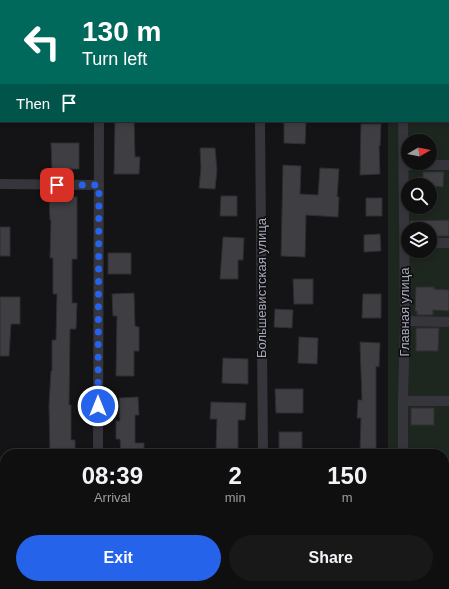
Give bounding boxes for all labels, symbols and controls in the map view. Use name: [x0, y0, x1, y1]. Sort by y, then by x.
icon: left: [16, 16, 68, 68]
text: 130 m: [82, 16, 161, 47]
text: Turn left: [82, 49, 147, 69]
icon: arrive: [58, 92, 80, 114]
text: Then: [16, 95, 50, 112]
north arrow: [401, 134, 437, 170]
map controls: [401, 134, 437, 258]
pin: [40, 168, 74, 202]
icon: arrive: [46, 174, 68, 196]
button: search: [401, 178, 437, 214]
street label: Большевистская улица: [254, 217, 269, 358]
button: layers: [401, 222, 437, 258]
street label: Главная улица: [397, 267, 412, 356]
position arrow: [77, 385, 119, 427]
text: 08:39: [82, 462, 143, 489]
text: 2: [228, 462, 242, 489]
text: 150: [327, 462, 367, 489]
text: Arrival: [94, 490, 131, 505]
text: min: [225, 490, 246, 505]
text: m: [342, 490, 353, 505]
button: Exit: [16, 535, 221, 581]
button: Share: [229, 535, 433, 581]

